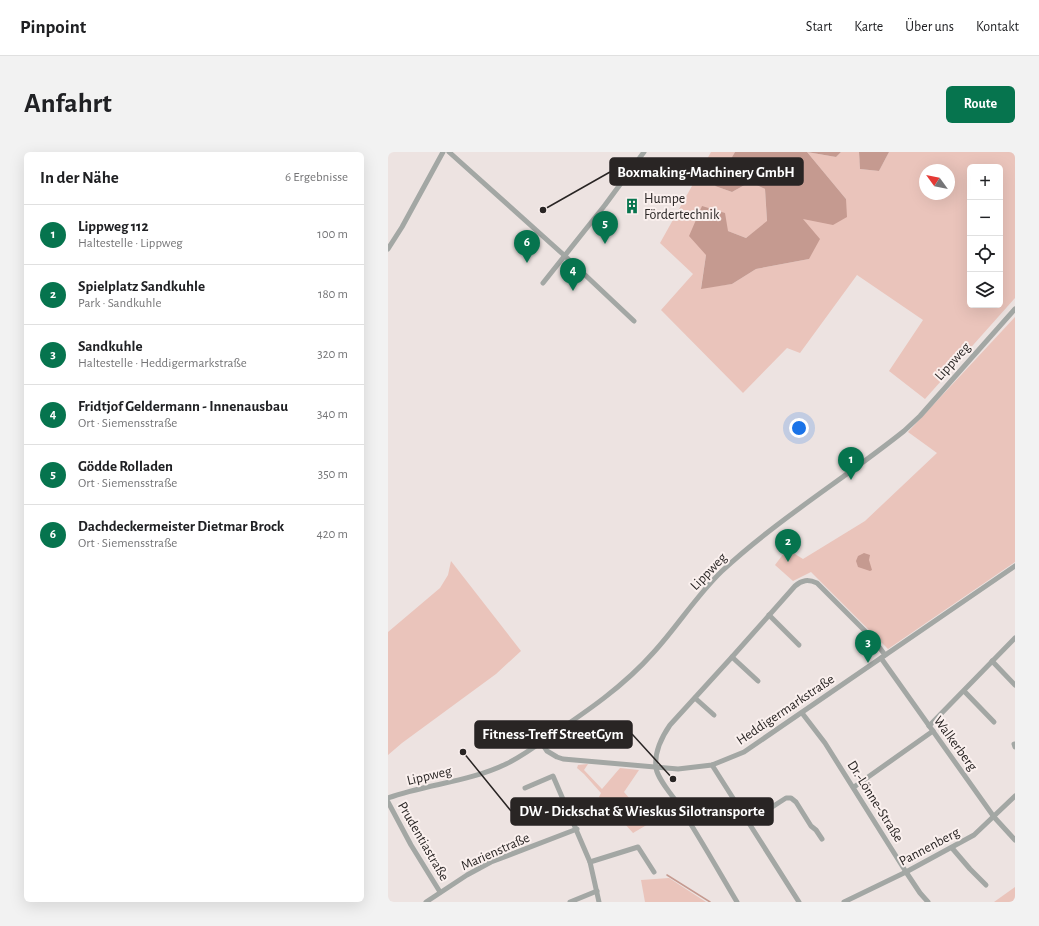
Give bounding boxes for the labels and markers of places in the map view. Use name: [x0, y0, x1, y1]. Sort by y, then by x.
callout: Boxmaking-Machinery GmbH: [610, 158, 803, 185]
place label: Humpe Fördertechnik: [644, 192, 720, 222]
building icon: Humpe Fördertechnik: [623, 197, 641, 215]
pin: 5: [592, 211, 618, 244]
pin: 6: [514, 230, 540, 263]
pin: 4: [560, 258, 586, 291]
pin: 1: [838, 447, 864, 480]
pin: 2: [775, 529, 801, 562]
pin: 3: [855, 630, 881, 663]
callout: Fitness-Treff StreetGym: [475, 721, 632, 748]
callout: DW - Dickschat & Wieskus Silotransporte: [511, 798, 773, 825]

